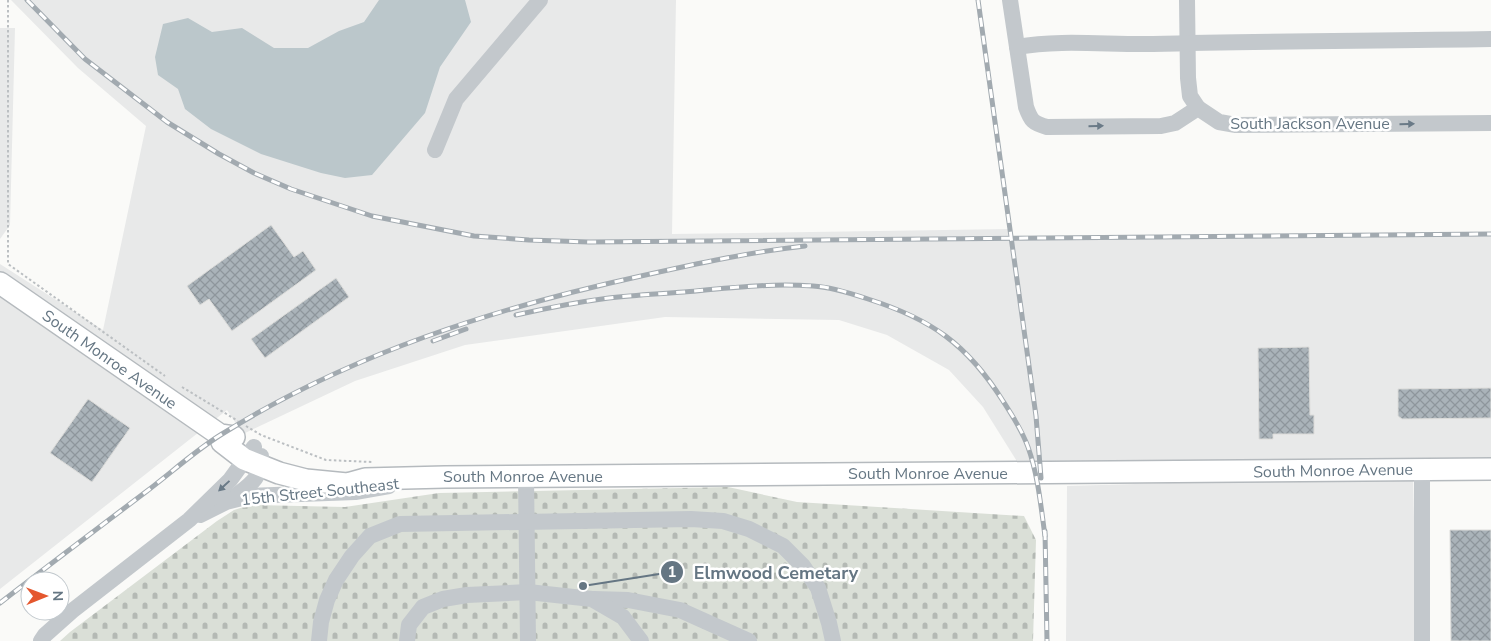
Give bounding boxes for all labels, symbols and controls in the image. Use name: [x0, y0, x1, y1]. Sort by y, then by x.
street label: South Jackson Avenue: [1230, 113, 1390, 135]
one-way arrow: [1399, 120, 1415, 128]
one-way arrow: [1088, 122, 1104, 130]
street label: South Monroe Avenue: [38, 305, 181, 415]
street label: South Monroe Avenue: [1253, 459, 1413, 483]
street label: South Monroe Avenue: [848, 463, 1008, 485]
street label: South Monroe Avenue: [443, 466, 603, 488]
street label: 15th Street Southeast: [240, 473, 400, 511]
one-way arrow: [218, 480, 230, 492]
callout: Elmwood Cemetary: [659, 556, 869, 589]
text: Elmwood Cemetary: [694, 561, 859, 585]
text: 1: [667, 562, 677, 582]
north arrow: [20, 571, 70, 621]
text: N: [48, 590, 67, 601]

